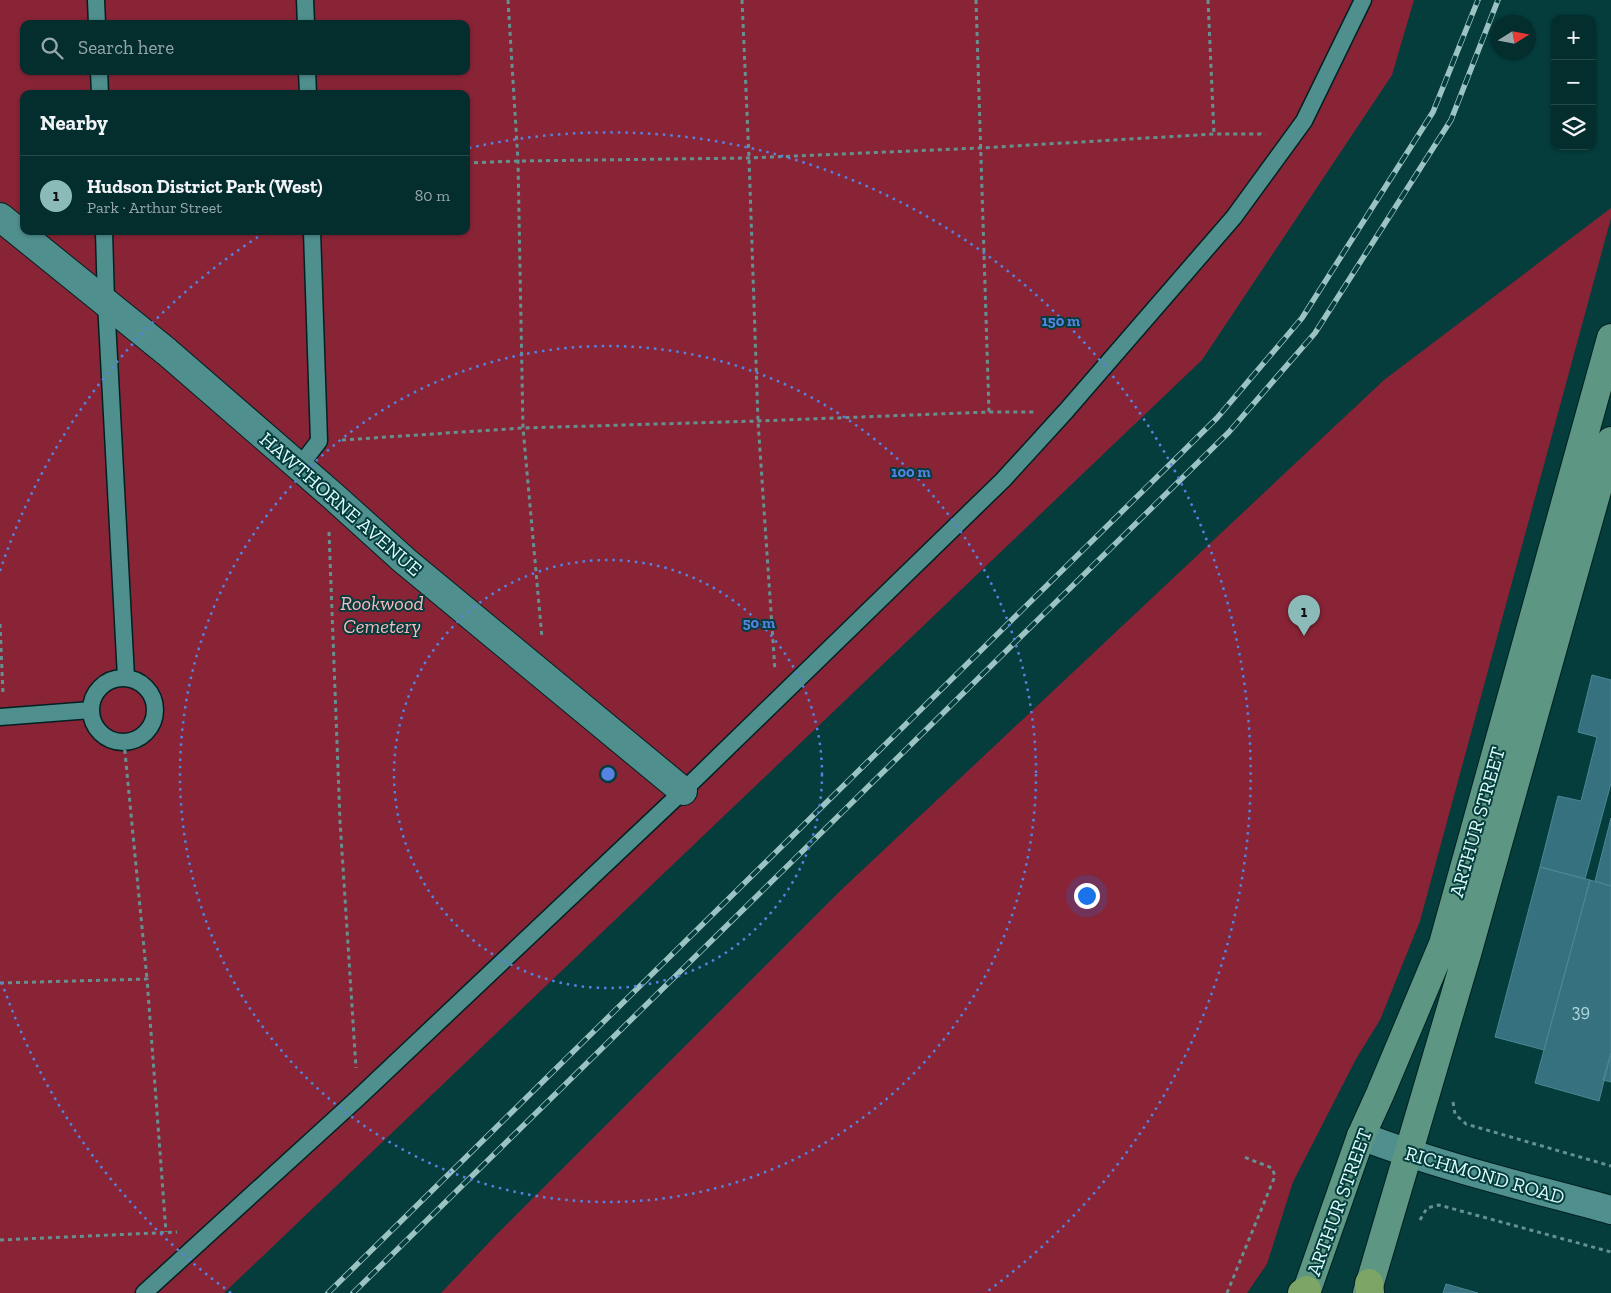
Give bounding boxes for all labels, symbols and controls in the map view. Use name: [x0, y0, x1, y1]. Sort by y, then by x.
north arrow: [1491, 15, 1536, 60]
map controls: [1551, 15, 1596, 150]
button: +: [1551, 15, 1596, 60]
search box: [20, 20, 470, 75]
icon: search: [38, 34, 66, 62]
text: Search here: [78, 36, 174, 59]
button: −: [1551, 60, 1596, 105]
button: layers: [1551, 105, 1596, 150]
text: Nearby: [40, 110, 108, 135]
text: Hudson District Park (West): [87, 175, 322, 198]
text: 1: [53, 186, 59, 205]
text: 80 m: [415, 186, 450, 205]
text: Park · Arthur Street: [87, 198, 222, 217]
text: 150 m: [1042, 312, 1080, 330]
street label: HAWTHORNE AVENUE: [255, 427, 427, 581]
text: 100 m: [891, 463, 931, 481]
park label: Rookwood Cemetery: [340, 591, 424, 638]
pin: 1: [1288, 595, 1320, 636]
text: 50 m: [743, 614, 775, 632]
street label: ARTHUR STREET: [1444, 744, 1510, 900]
centre of rings: [599, 765, 617, 783]
your location: [1074, 883, 1100, 909]
house number: 39: [1572, 1000, 1590, 1022]
street label: ARTHUR STREET: [1301, 1125, 1377, 1279]
street label: RICHMOND ROAD: [1402, 1141, 1568, 1209]

